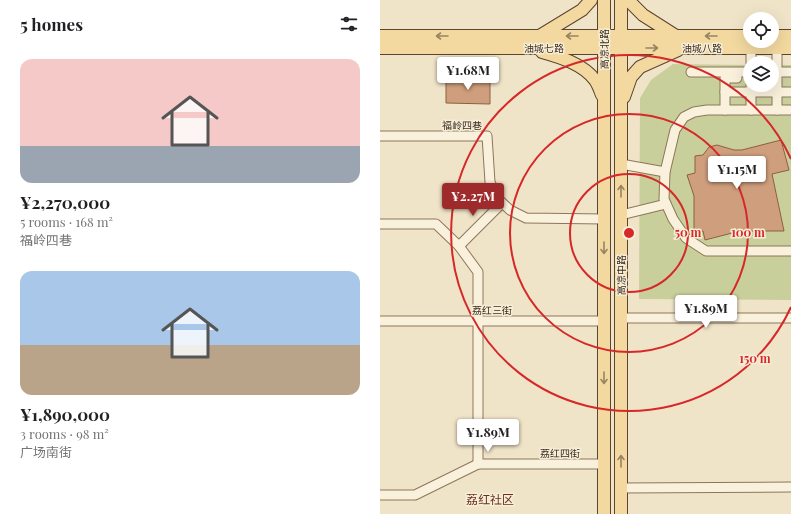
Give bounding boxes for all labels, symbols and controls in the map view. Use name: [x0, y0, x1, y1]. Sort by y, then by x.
map controls: [743, 12, 779, 92]
button: locate: [743, 12, 779, 48]
text: 5 homes: [20, 13, 83, 35]
icon: filters: [338, 13, 360, 35]
street label: 高凉北路: [597, 29, 611, 69]
one-way arrow: [436, 32, 449, 40]
one-way arrow: [566, 32, 579, 40]
one-way arrow: [705, 32, 718, 40]
street label: 油城七路: [524, 41, 564, 55]
street label: 油城八路: [682, 41, 722, 55]
one-way arrow: [645, 44, 658, 52]
button: layers: [743, 56, 779, 92]
pin: ¥1.68M: [435, 57, 501, 91]
text: ¥1.68M: [446, 61, 490, 78]
icon: home: [154, 85, 226, 157]
street label: 福岭四巷: [442, 118, 482, 132]
pin: ¥1.15M: [704, 156, 770, 190]
text: ¥1.15M: [717, 160, 757, 177]
pin: ¥2.27M: [440, 183, 506, 217]
one-way arrow: [617, 185, 625, 198]
text: ¥2.27M: [451, 187, 495, 204]
text: ¥2,270,000: [20, 191, 110, 213]
text: 5 rooms · 168 m²: [20, 213, 113, 230]
text: 50 m: [675, 224, 702, 240]
text: 100 m: [731, 224, 765, 240]
centre of rings: [622, 226, 636, 240]
text: 福岭四巷: [20, 231, 72, 248]
one-way arrow: [600, 241, 608, 254]
street label: 高凉中路: [614, 255, 628, 295]
pin: ¥1.89M: [673, 295, 739, 329]
icon: home: [154, 297, 226, 369]
text: ¥1.89M: [684, 299, 728, 316]
street label: 荔红三街: [472, 303, 512, 317]
text: 150 m: [739, 350, 771, 366]
one-way arrow: [600, 371, 608, 384]
text: ¥1,890,000: [20, 403, 110, 425]
pin: ¥1.89M: [455, 419, 521, 453]
text: ¥1.89M: [466, 423, 510, 440]
text: 3 rooms · 98 m²: [20, 425, 109, 442]
text: 广场南街: [20, 443, 72, 460]
street label: 荔红四街: [540, 446, 580, 460]
one-way arrow: [617, 455, 625, 468]
district label: 荔红社区: [466, 491, 514, 507]

